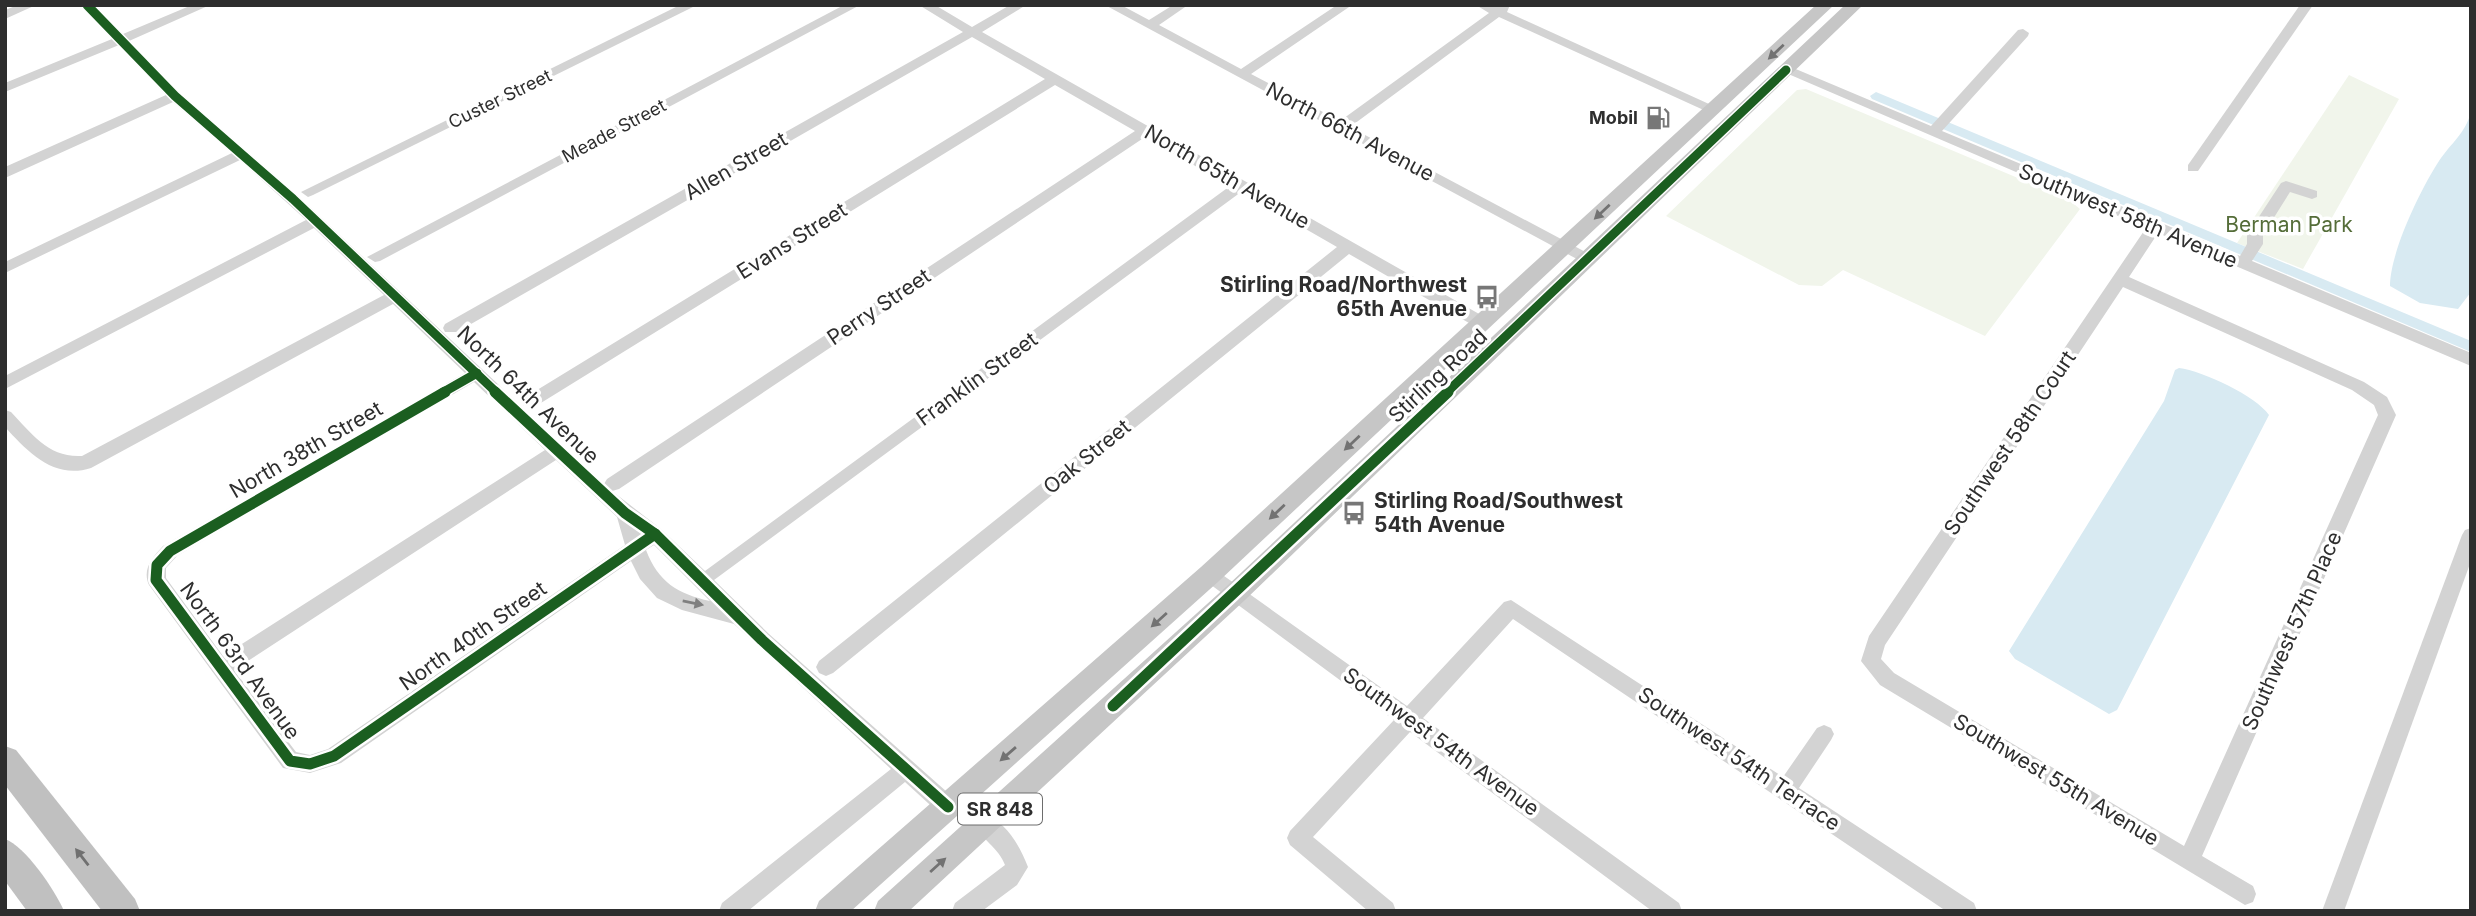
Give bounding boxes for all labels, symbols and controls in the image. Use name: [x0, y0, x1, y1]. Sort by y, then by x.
one-way arrow: [1768, 43, 1785, 59]
street label: Custer Street: [445, 64, 555, 133]
street label: North 66th Avenue: [1262, 77, 1439, 186]
street label: Meade Street: [558, 94, 669, 167]
fuel station icon: Mobil: [1644, 104, 1672, 132]
place label: Mobil: [1589, 107, 1638, 128]
street label: North 65th Avenue: [1140, 119, 1314, 234]
street label: Allen Street: [680, 126, 792, 205]
street label: Southwest 58th Avenue: [2015, 158, 2241, 273]
street label: Evans Street: [732, 197, 851, 284]
one-way arrow: [1594, 203, 1611, 219]
park label: Berman Park: [2225, 212, 2353, 237]
street label: Perry Street: [822, 263, 935, 350]
place label: Stirling Road/Northwest 65th Avenue: [1220, 272, 1467, 321]
bus stop icon: Stirling Road/Northwest 65th Avenue: [1473, 283, 1501, 311]
street label: North 64th Avenue: [452, 321, 604, 469]
street label: Stirling Road: [1383, 324, 1492, 428]
street label: Franklin Street: [911, 326, 1042, 431]
street label: Southwest 58th Court: [1939, 346, 2081, 540]
street label: North 38th Street: [225, 396, 387, 503]
street label: Oak Street: [1038, 414, 1135, 499]
one-way arrow: [1344, 434, 1361, 450]
place label: Stirling Road/Southwest 54th Avenue: [1374, 488, 1623, 537]
bus stop icon: Stirling Road/Southwest 54th Avenue: [1340, 499, 1368, 527]
one-way arrow: [1269, 504, 1286, 520]
street label: Southwest 57th Place: [2236, 527, 2347, 734]
street label: North 40th Street: [395, 576, 551, 696]
street label: North 63rd Avenue: [175, 577, 306, 744]
one-way arrow: [682, 598, 704, 609]
one-way arrow: [1150, 612, 1168, 628]
street label: Southwest 54th Avenue: [1338, 662, 1544, 821]
street label: Southwest 54th Terrace: [1633, 682, 1845, 836]
street label: Southwest 55th Avenue: [1949, 708, 2163, 851]
one-way arrow: [1000, 746, 1017, 761]
road number: SR 848: [958, 794, 1042, 824]
one-way arrow: [74, 848, 89, 866]
one-way arrow: [929, 857, 947, 873]

